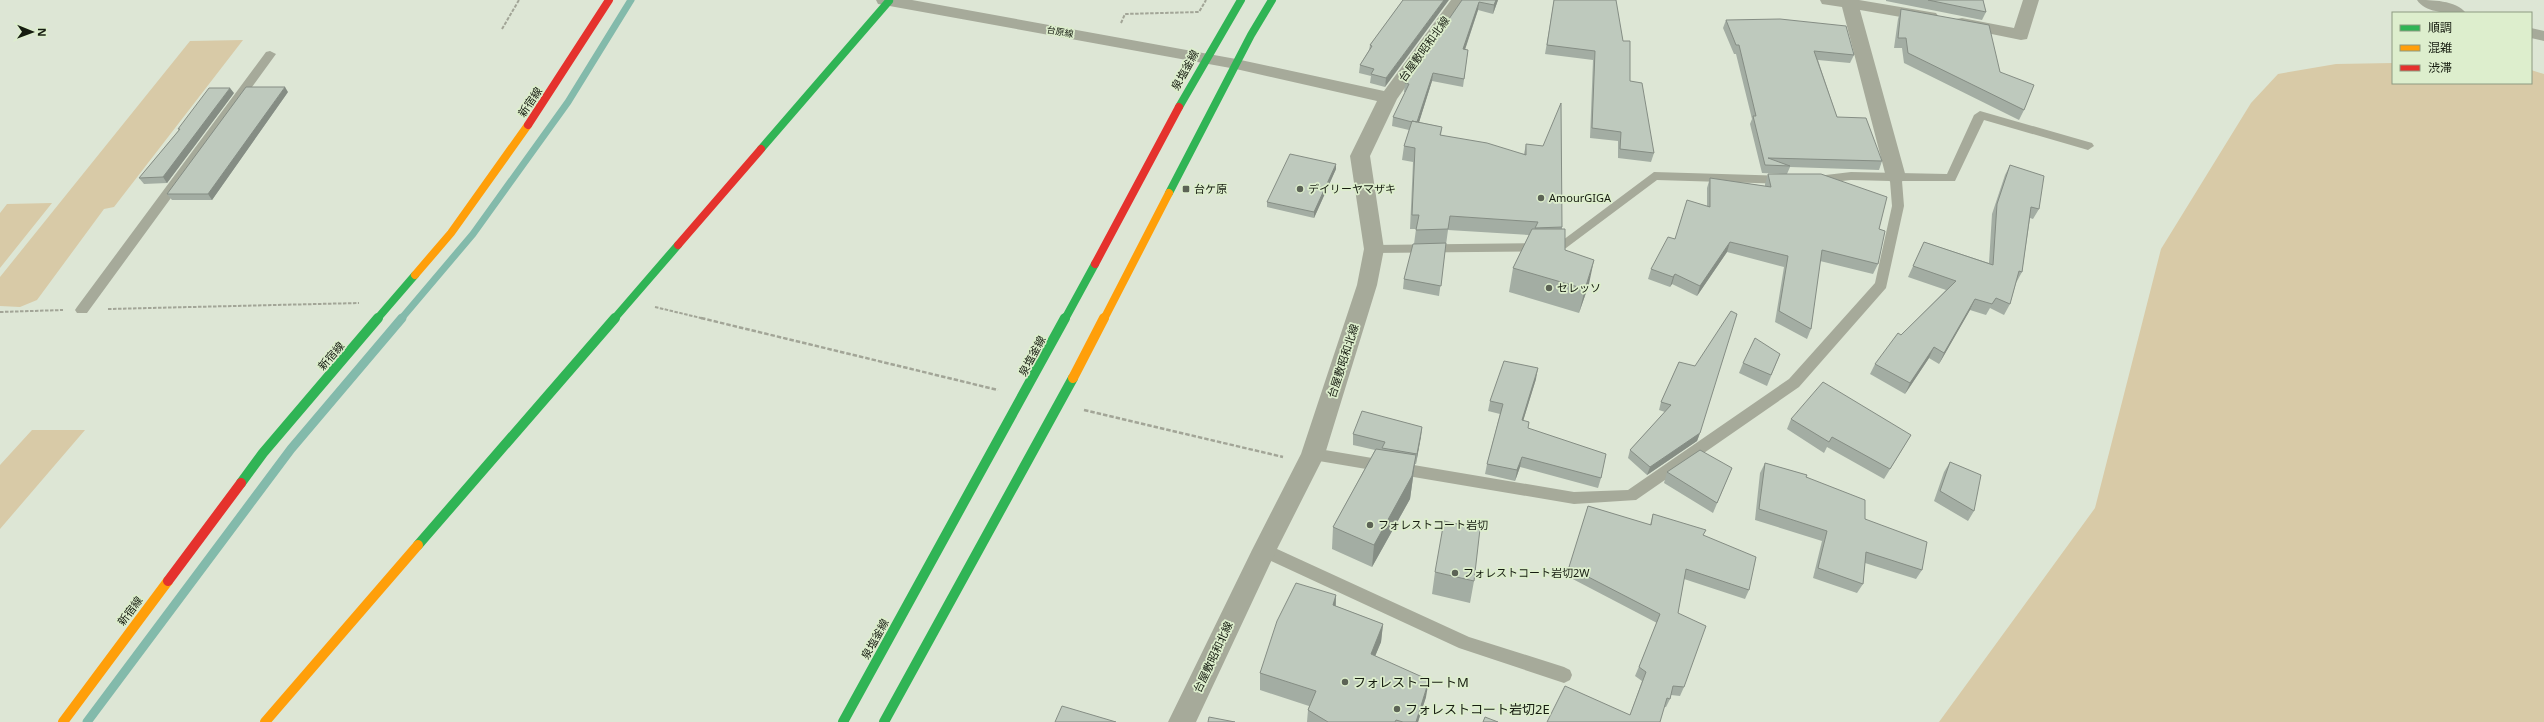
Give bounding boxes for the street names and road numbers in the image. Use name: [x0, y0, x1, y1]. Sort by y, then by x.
street label: 台屋敷昭和北線: [1395, 13, 1452, 84]
street label: 台原線: [1046, 23, 1075, 40]
street label: 泉塩釜線: [1167, 47, 1202, 93]
street label: 新宿線: [514, 84, 545, 120]
street label: 台屋敷昭和北線: [1323, 322, 1362, 400]
street label: 泉塩釜線: [1015, 333, 1049, 379]
street label: 新宿線: [314, 338, 347, 373]
street label: 新宿線: [114, 593, 146, 628]
street label: 泉塩釜線: [857, 616, 892, 662]
street label: 台屋敷昭和北線: [1189, 619, 1236, 695]

